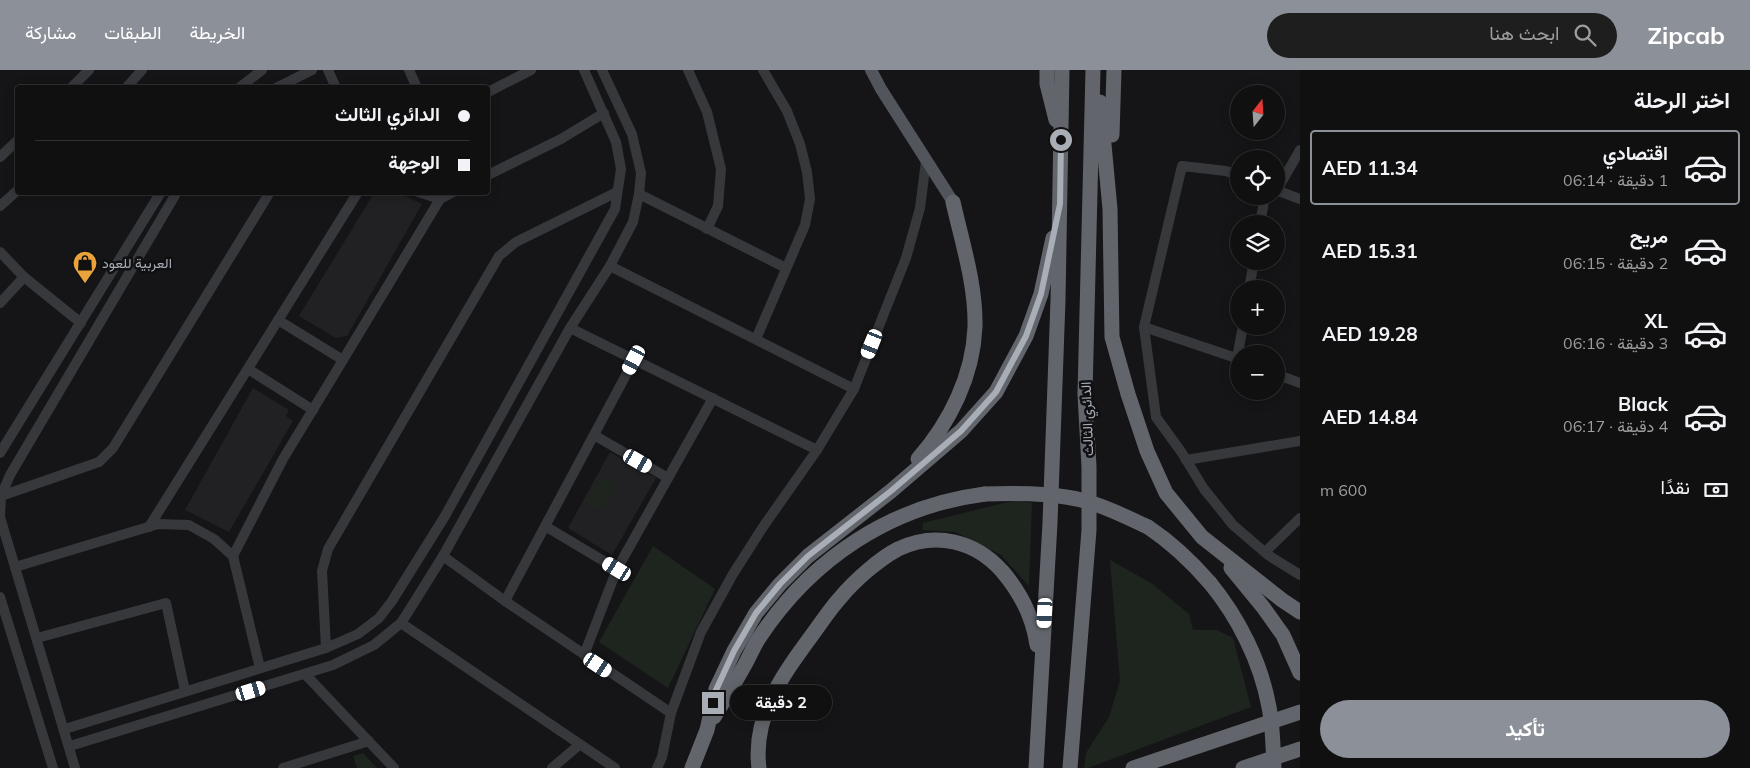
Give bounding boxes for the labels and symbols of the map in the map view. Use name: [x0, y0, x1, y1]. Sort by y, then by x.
north arrow: [1230, 85, 1285, 140]
route start: [1050, 129, 1072, 151]
shop icon: العربية للعود: [72, 250, 98, 284]
place label: العربية للعود: [102, 254, 172, 272]
car: [859, 327, 884, 361]
car: [620, 343, 647, 377]
street label: الدائري الثالث: [1077, 381, 1100, 457]
car: [621, 447, 654, 475]
car: [600, 555, 633, 583]
car: [1036, 598, 1053, 628]
car: [581, 650, 614, 680]
car: [234, 679, 267, 703]
callout: 2 دقيقة: [730, 686, 833, 720]
route end: [702, 692, 724, 714]

